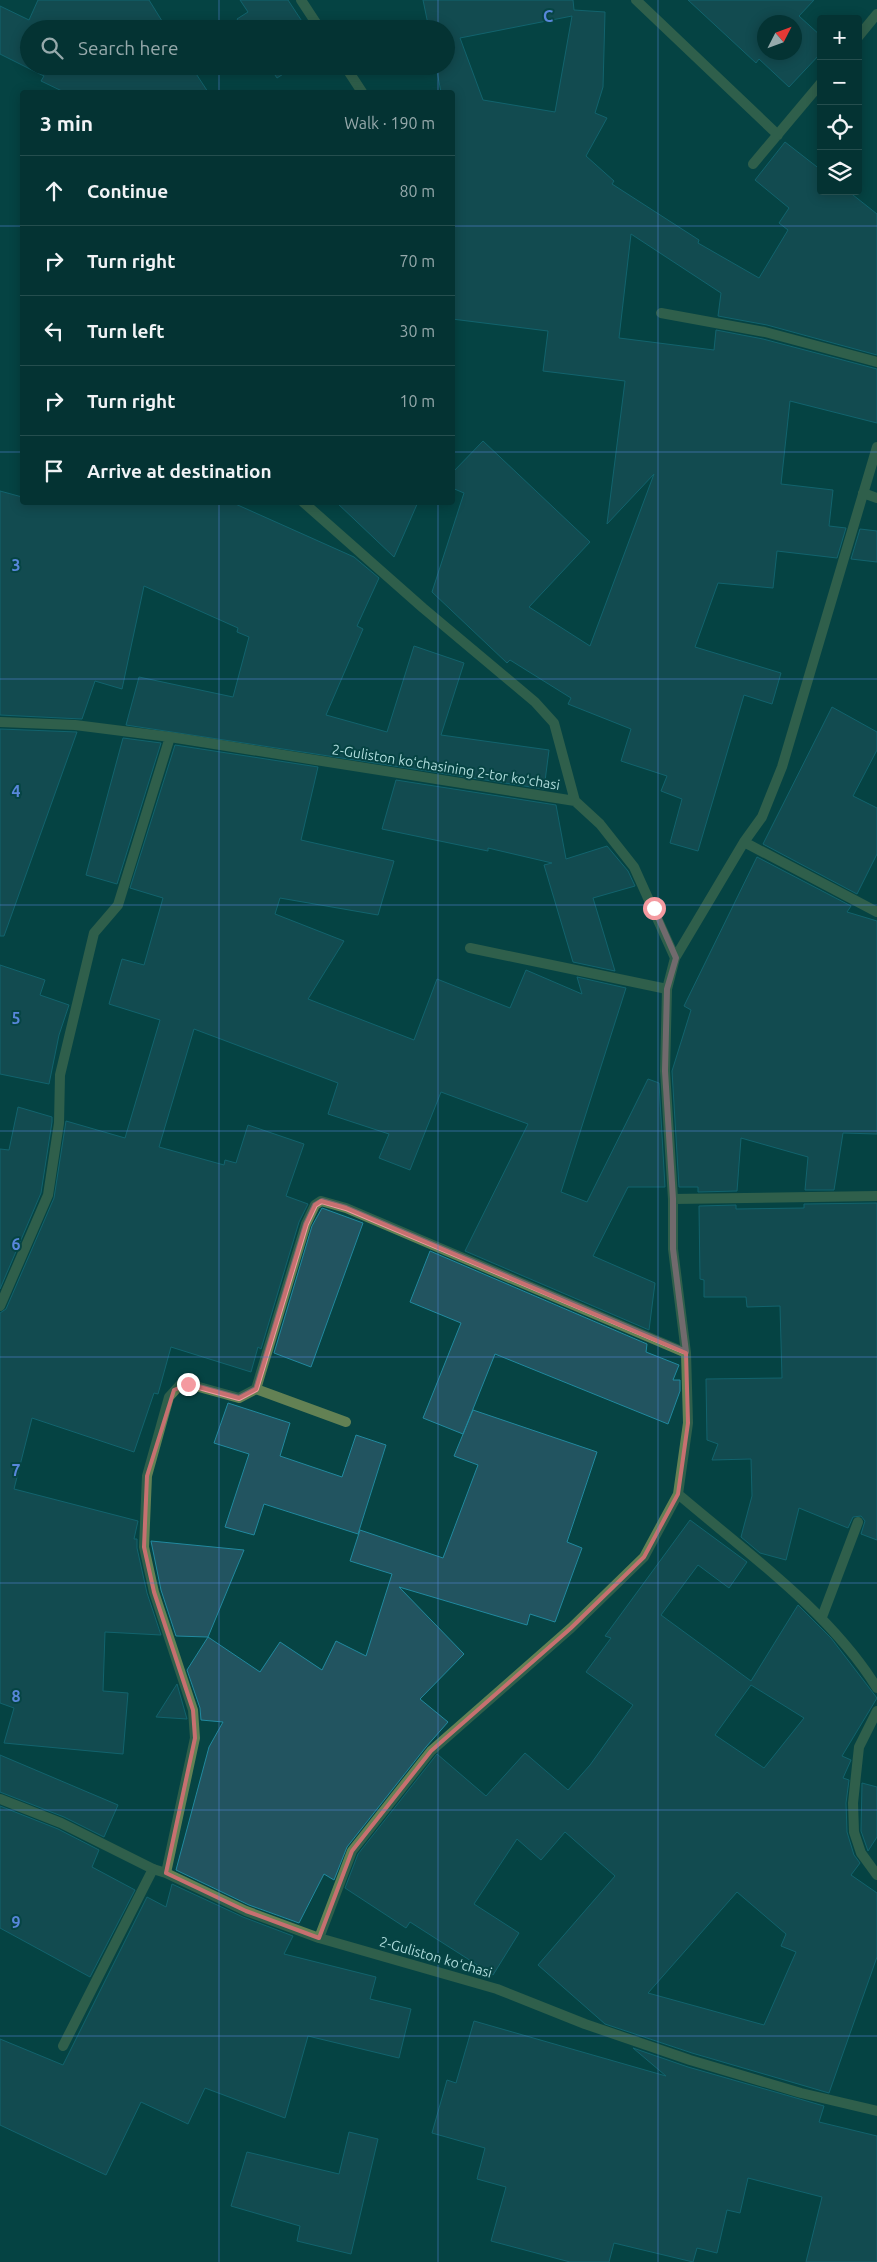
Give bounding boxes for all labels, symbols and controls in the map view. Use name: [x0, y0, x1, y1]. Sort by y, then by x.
text: C: [543, 7, 553, 25]
north arrow: [757, 15, 802, 60]
map controls: [817, 15, 862, 195]
button: +: [817, 15, 862, 60]
search box: [20, 20, 455, 75]
icon: search: [38, 34, 66, 62]
text: Search here: [78, 37, 178, 59]
button: −: [817, 60, 862, 105]
button: locate: [817, 105, 862, 150]
text: 3 min: [40, 111, 93, 135]
text: Walk · 190 m: [344, 114, 435, 132]
button: layers: [817, 150, 862, 195]
icon: ahead: [40, 177, 68, 205]
text: Continue: [87, 180, 168, 202]
text: 80 m: [399, 182, 435, 200]
icon: right: [40, 247, 68, 275]
text: Turn right: [87, 250, 175, 272]
text: 70 m: [399, 252, 435, 270]
icon: left: [40, 317, 68, 345]
text: Turn left: [87, 320, 165, 342]
text: 30 m: [399, 322, 435, 340]
icon: right: [40, 387, 68, 415]
text: Turn right: [87, 390, 175, 412]
text: 10 m: [399, 392, 435, 410]
icon: arrive: [40, 457, 68, 485]
text: Arrive at destination: [87, 460, 272, 482]
text: 3: [11, 556, 21, 574]
street label: 2-Guliston koʻchasining 2-tor koʻchasi: [331, 741, 561, 793]
text: 4: [11, 782, 21, 800]
route start: [643, 897, 666, 920]
text: 5: [11, 1009, 21, 1027]
text: 6: [11, 1235, 21, 1253]
route end: [177, 1373, 200, 1396]
text: 7: [11, 1461, 21, 1479]
text: 8: [11, 1687, 21, 1705]
text: 9: [11, 1913, 21, 1931]
street label: 2-Guliston koʻchasi: [378, 1933, 494, 1981]

